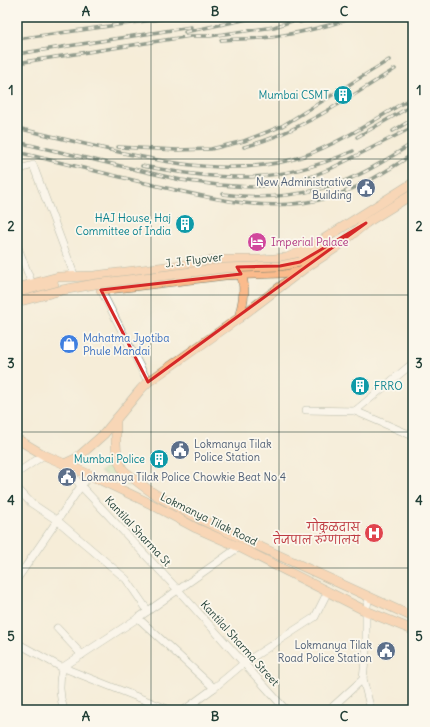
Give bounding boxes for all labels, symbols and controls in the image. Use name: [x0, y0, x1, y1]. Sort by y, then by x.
text: A: [82, 3, 91, 20]
text: B: [211, 3, 220, 20]
text: C: [340, 3, 349, 20]
text: 1: [8, 82, 14, 99]
text: 1: [416, 82, 422, 99]
building icon: Mumbai CSMT: [332, 84, 354, 106]
place label: Mumbai CSMT: [259, 88, 329, 102]
place label: New Administrative Building: [256, 175, 352, 202]
public building icon: New Administrative Building: [355, 177, 377, 199]
place label: HAJ House, Haj Committee of India: [76, 211, 171, 238]
building icon: HAJ House, Haj Committee of India: [174, 213, 196, 235]
text: 2: [7, 218, 15, 235]
text: 2: [415, 218, 423, 235]
hotel icon: Imperial Palace: [246, 231, 268, 253]
place label: Imperial Palace: [271, 235, 349, 249]
street label: J. J. Flyover: [164, 249, 224, 270]
place label: Mahatma Jyotiba Phule Mandai: [83, 331, 169, 358]
shop icon: Mahatma Jyotiba Phule Mandai: [58, 333, 80, 355]
text: 3: [7, 355, 15, 372]
text: 3: [415, 355, 423, 372]
building icon: FRRO: [349, 375, 371, 397]
place label: FRRO: [374, 379, 403, 393]
place label: Lokmanya Tilak Police Station: [194, 437, 272, 464]
public building icon: Lokmanya Tilak Police Station: [169, 439, 191, 461]
building icon: Mumbai Police: [148, 448, 170, 470]
place label: Mumbai Police: [74, 452, 145, 466]
public building icon: Lokmanya Tilak Police Chowkie Beat No 4: [56, 466, 78, 488]
place label: Lokmanya Tilak Police Chowkie Beat No 4: [81, 470, 286, 484]
street label: Lokmanya Tilak Road: [158, 489, 260, 549]
text: 4: [7, 492, 15, 509]
text: 4: [415, 492, 423, 509]
street label: Kantilal Sharma St: [102, 493, 174, 569]
place label: गोकुळदास तेजपाल रुग्णालय: [272, 517, 361, 547]
hospital icon: गोकुळदास तेजपाल रुग्णालय: [363, 522, 385, 544]
street label: Kantilal Sharma Street: [198, 597, 282, 689]
text: 5: [7, 628, 15, 645]
text: 5: [415, 628, 423, 645]
place label: Lokmanya Tilak Road Police Station: [278, 638, 372, 665]
public building icon: Lokmanya Tilak Road Police Station: [375, 640, 397, 662]
text: A: [82, 708, 91, 725]
text: B: [211, 708, 220, 725]
text: C: [340, 708, 349, 725]

